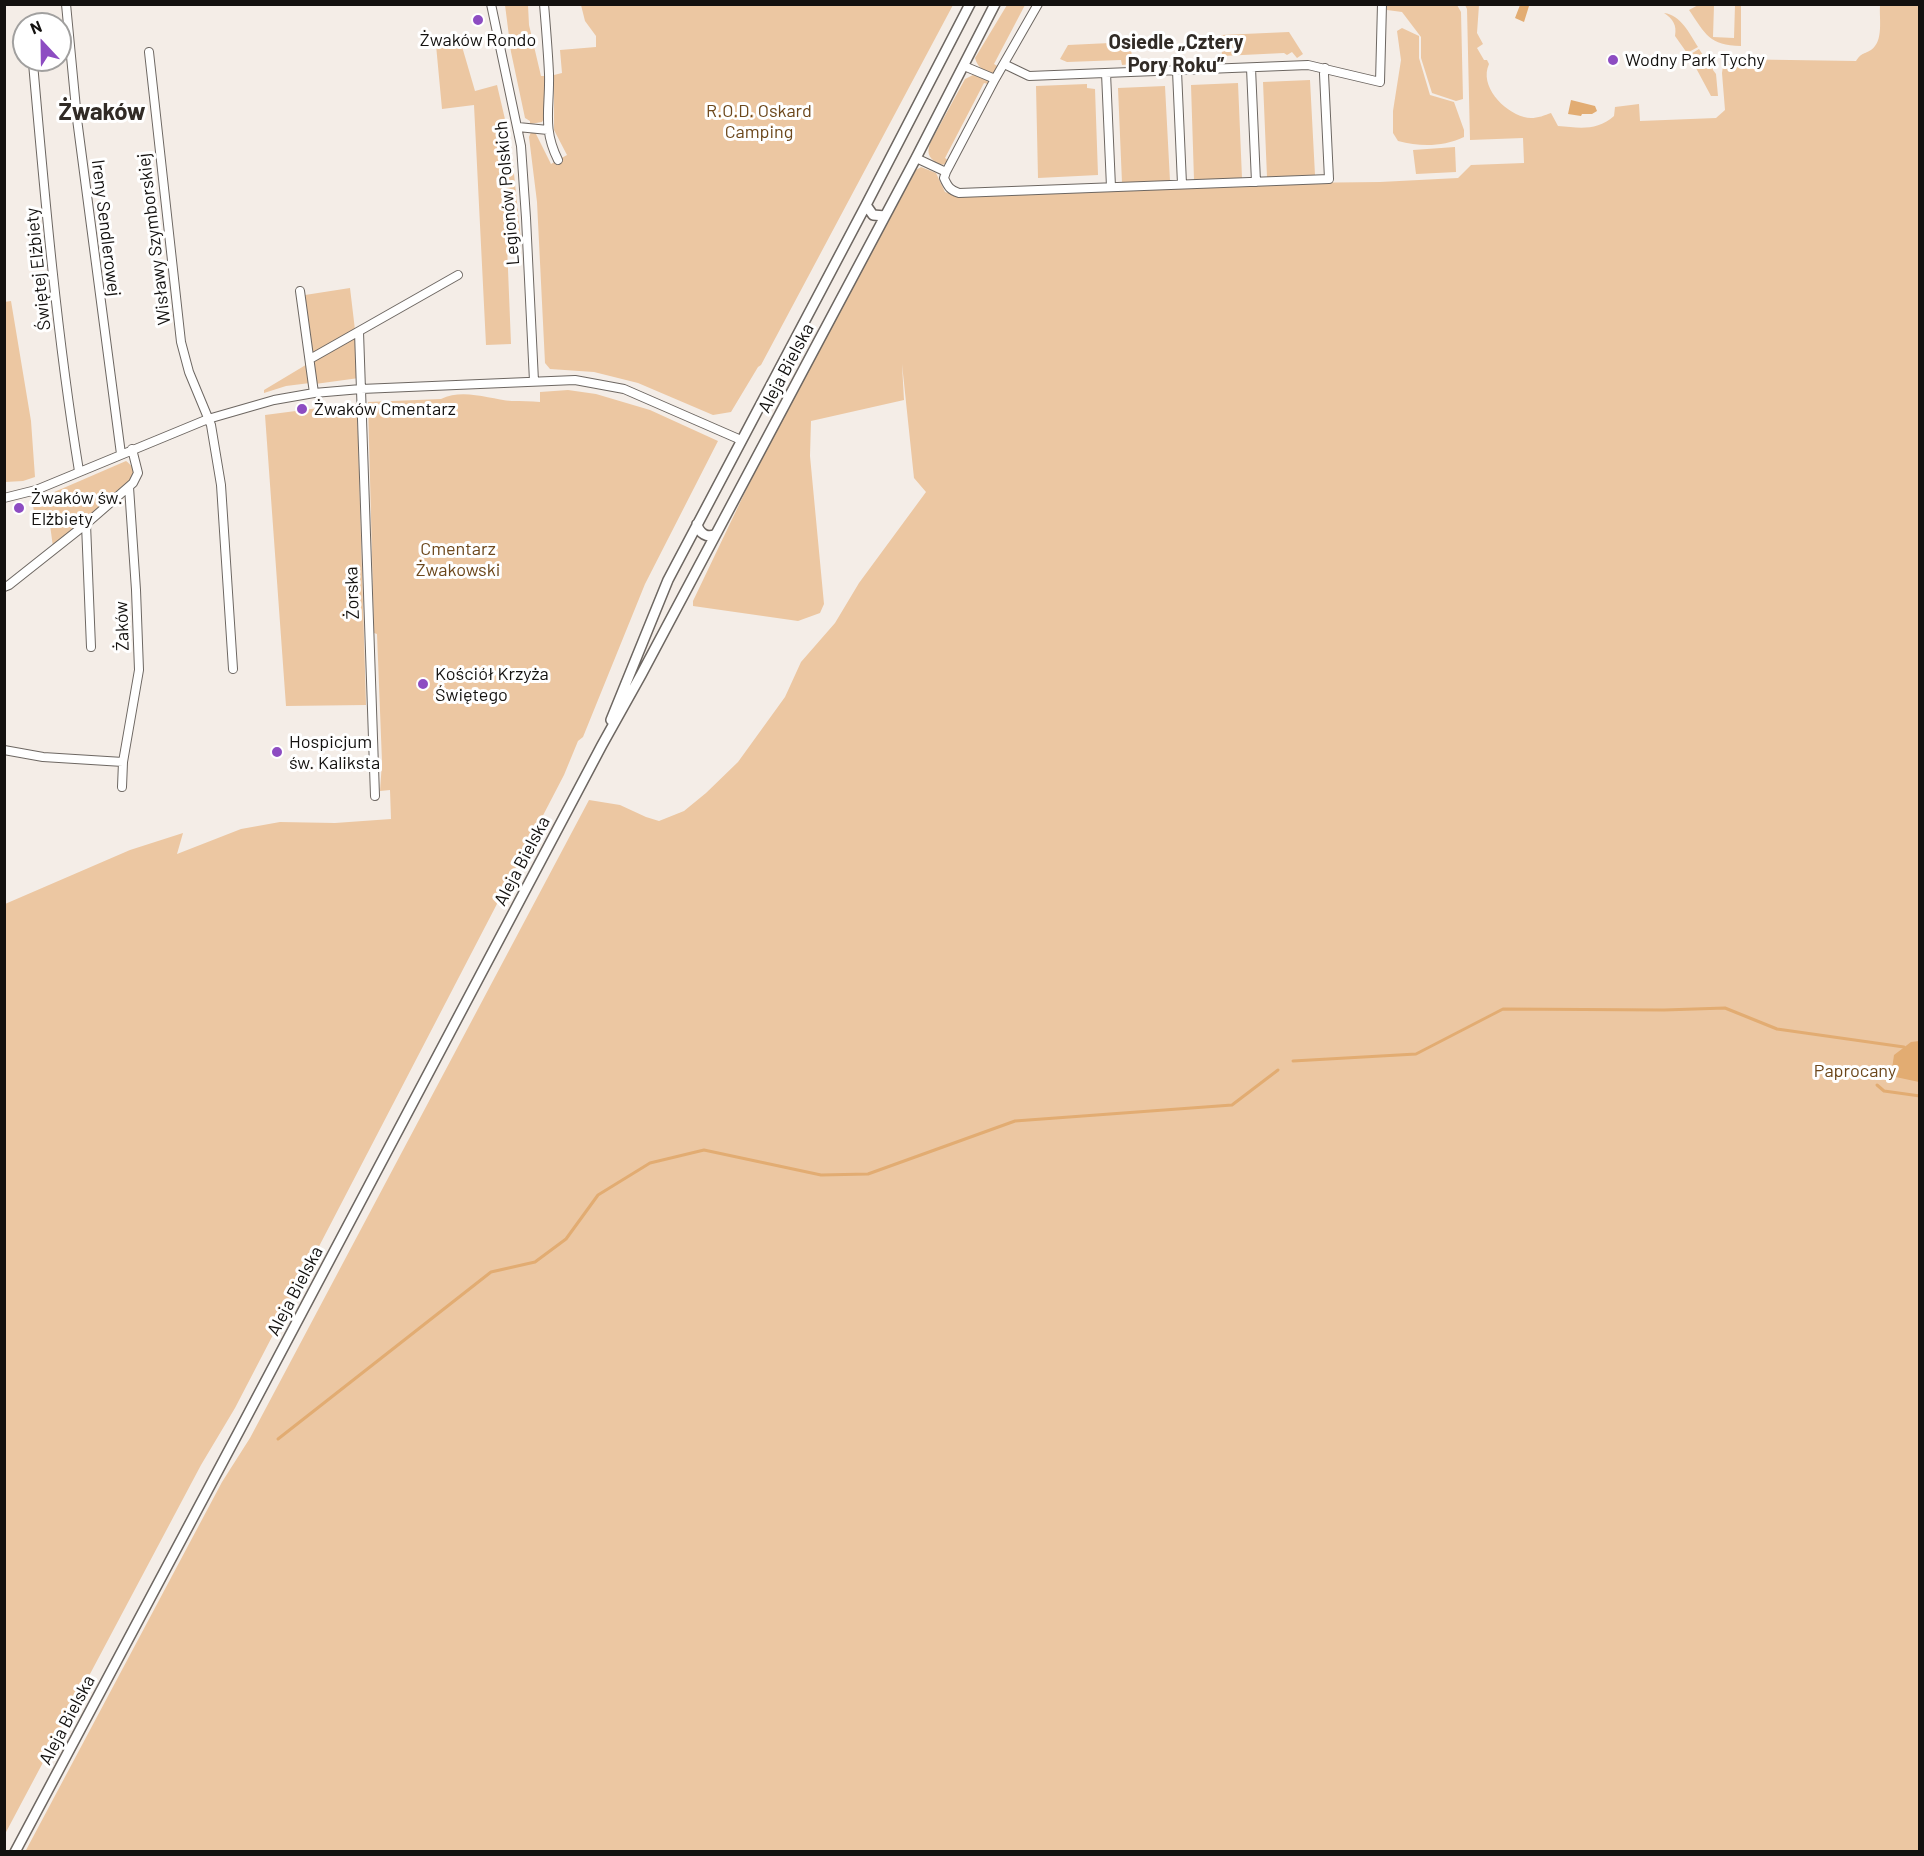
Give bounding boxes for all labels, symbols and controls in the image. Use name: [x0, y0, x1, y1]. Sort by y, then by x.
north arrow: [12, 12, 72, 72]
marker: Żwaków Rondo: [471, 13, 485, 27]
text: N: [27, 16, 44, 38]
place label: Żwaków Rondo: [420, 29, 536, 51]
district label: Osiedle „Cztery Pory Roku”: [1109, 30, 1243, 77]
place label: Wodny Park Tychy: [1625, 49, 1765, 71]
marker: Wodny Park Tychy: [1606, 53, 1620, 67]
district label: Żwaków: [58, 98, 146, 126]
park label: R.O.D. Oskard Camping: [706, 100, 812, 142]
street label: Legionów Polskich: [490, 120, 524, 266]
street label: Wisławy Szymborskiej: [133, 152, 175, 326]
street label: Ireny Sendlerowej: [87, 158, 125, 298]
street label: Świętej Elżbiety: [21, 207, 55, 331]
street label: Aleja Bielska: [753, 320, 819, 416]
place label: Żwaków Cmentarz: [314, 398, 456, 420]
marker: Żwaków Cmentarz: [295, 402, 309, 416]
place label: Żwaków św. Elżbiety: [31, 487, 123, 530]
marker: Żwaków św. Elżbiety: [12, 501, 26, 515]
park label: Cmentarz Żwakowski: [416, 538, 500, 580]
street label: Żorska: [340, 566, 364, 620]
street label: Żaków: [110, 601, 134, 651]
place label: Kościół Krzyża Świętego: [435, 663, 549, 706]
marker: Kościół Krzyża Świętego: [416, 677, 430, 691]
place label: Hospicjum św. Kaliksta: [289, 731, 380, 774]
marker: Hospicjum św. Kaliksta: [270, 745, 284, 759]
street label: Aleja Bielska: [489, 813, 555, 909]
park label: Paprocany: [1814, 1060, 1896, 1082]
street label: Aleja Bielska: [262, 1243, 328, 1339]
street label: Aleja Bielska: [34, 1672, 100, 1768]

